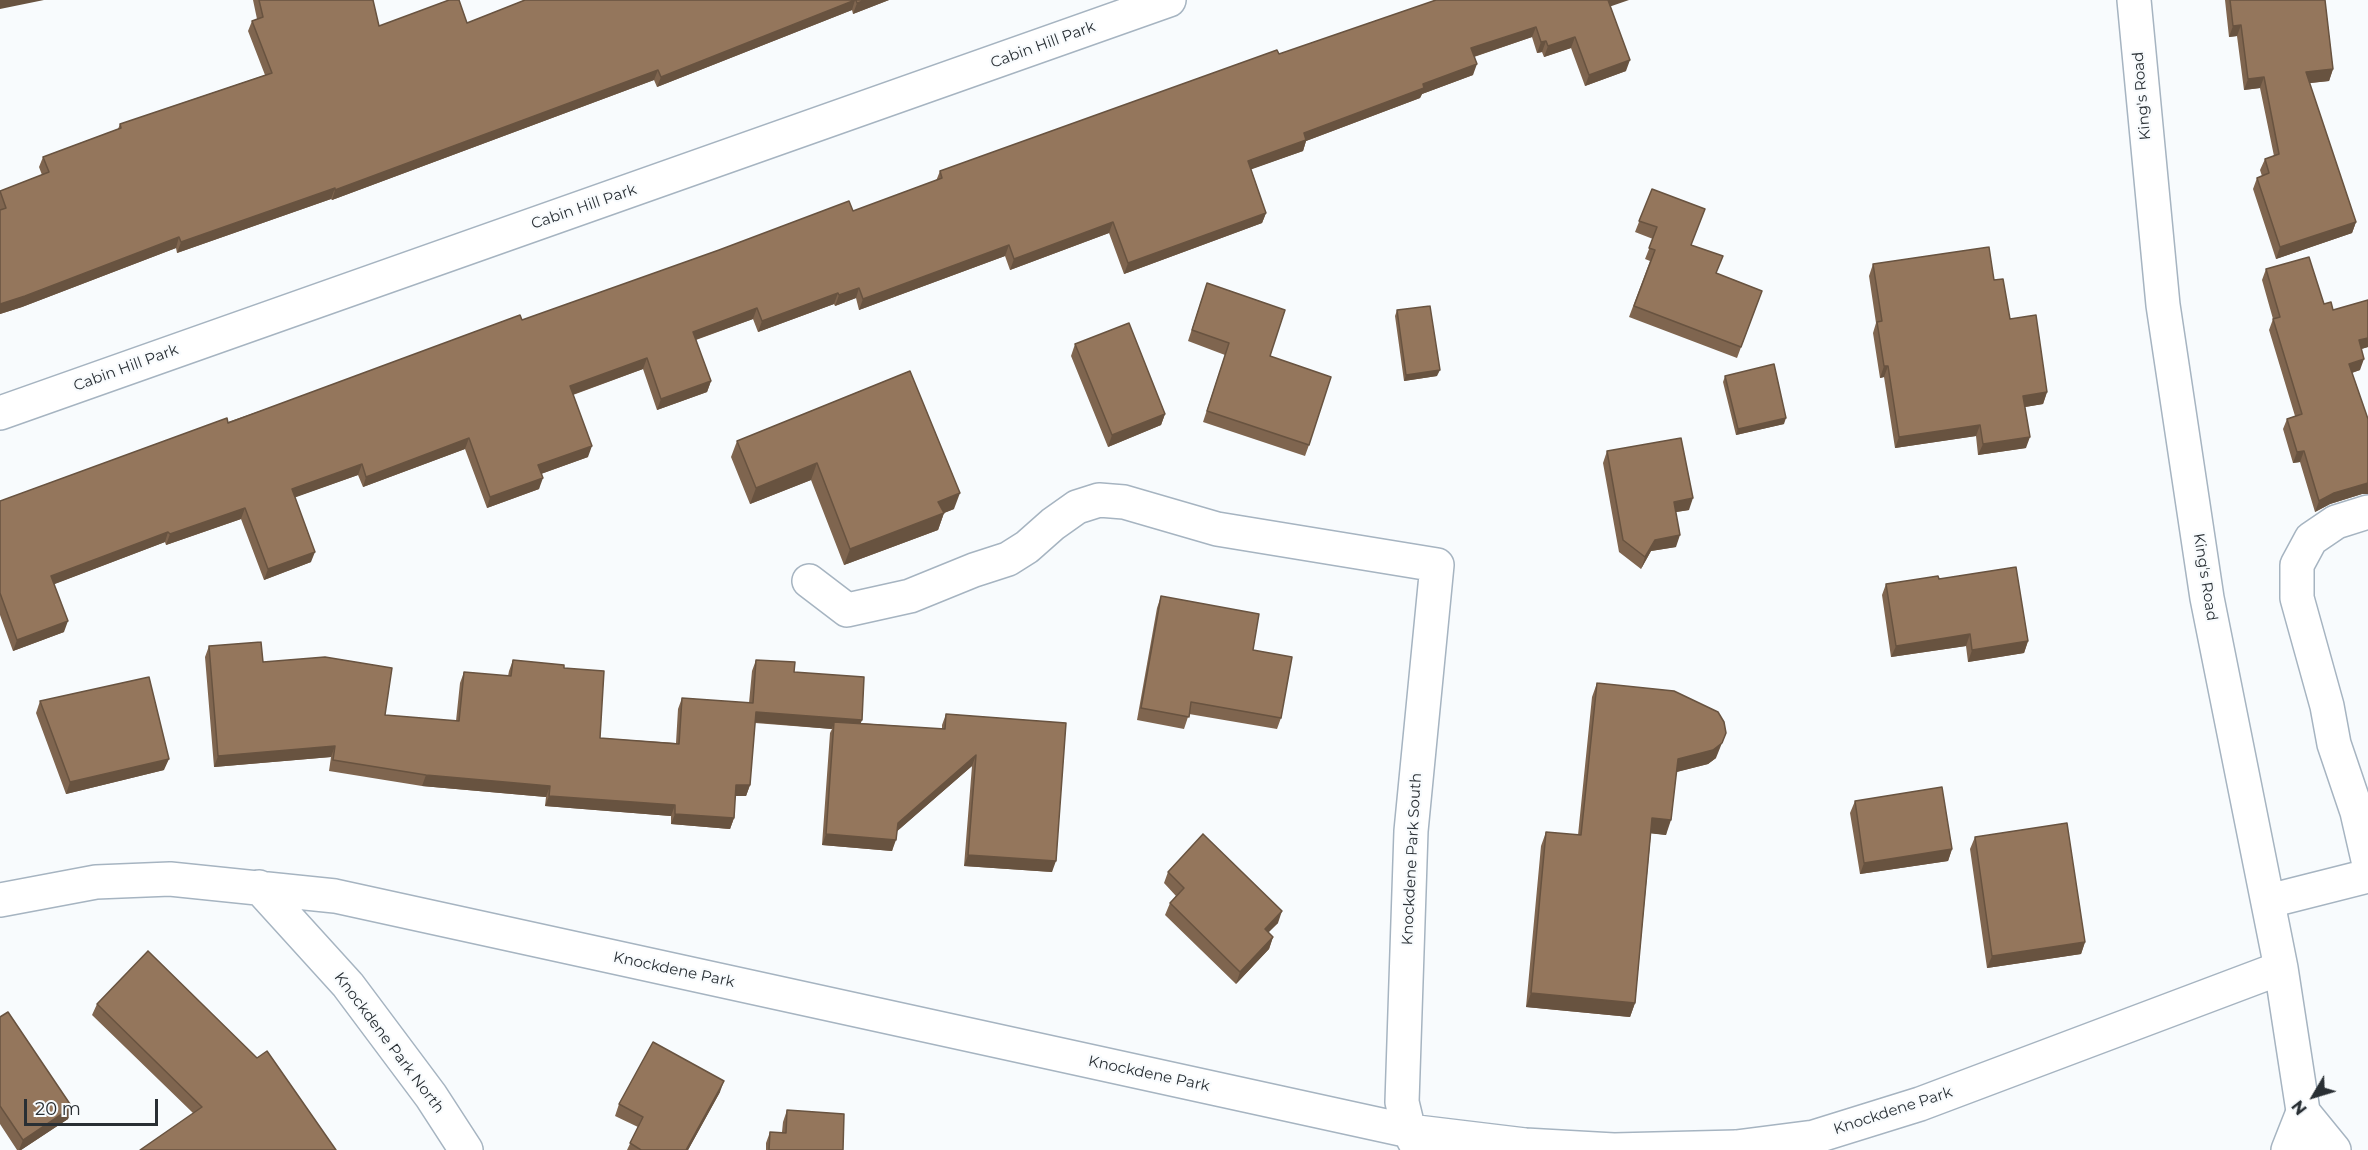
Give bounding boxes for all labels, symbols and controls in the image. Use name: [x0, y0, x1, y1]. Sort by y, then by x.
street label: Cabin Hill Park: [988, 18, 1098, 72]
street label: King's Road: [2129, 51, 2155, 141]
street label: Cabin Hill Park: [529, 181, 639, 233]
street label: Cabin Hill Park: [71, 341, 181, 395]
street label: King's Road: [2189, 532, 2221, 622]
street label: Knockdene Park South: [1398, 772, 1426, 946]
street label: Knockdene Park: [612, 948, 736, 992]
street label: Knockdene Park North: [330, 969, 448, 1117]
street label: Knockdene Park: [1087, 1052, 1211, 1096]
north arrow: [2284, 1066, 2344, 1126]
street label: Knockdene Park: [1831, 1083, 1955, 1139]
scale bar: [27, 1087, 160, 1125]
text: N: [2288, 1096, 2311, 1118]
text: 20 m: [35, 1098, 81, 1120]

